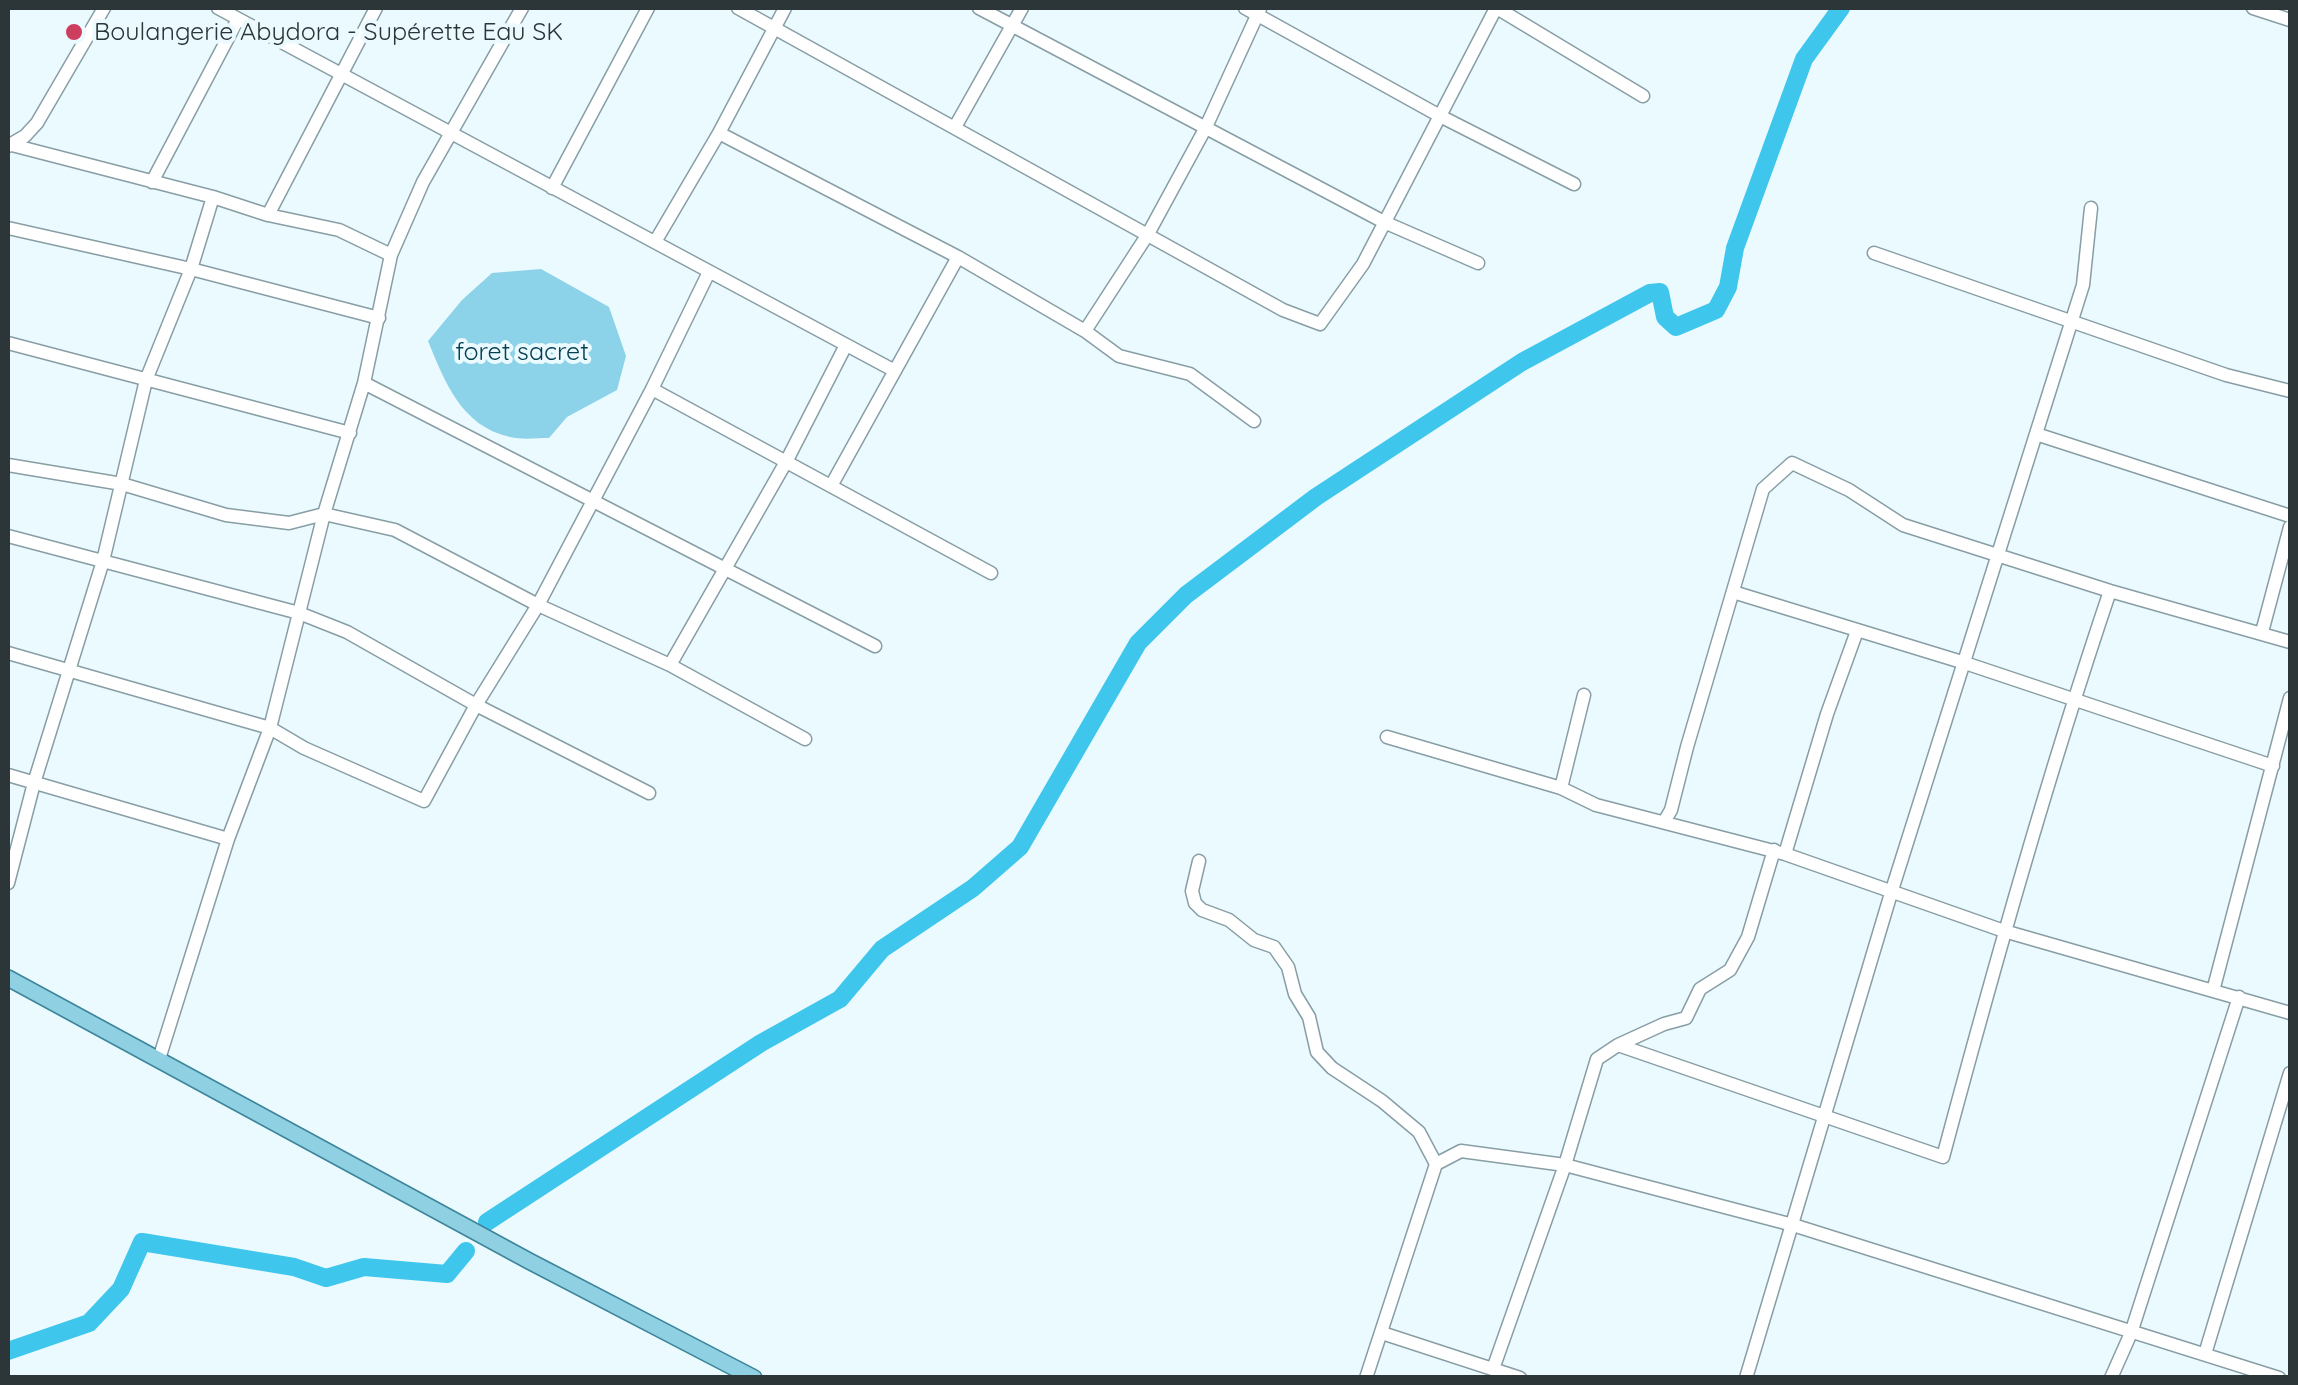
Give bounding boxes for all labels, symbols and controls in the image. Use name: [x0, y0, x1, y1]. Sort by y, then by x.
place label: Boulangerie Abydora - Supérette Eau SK: [94, 17, 563, 47]
marker: Boulangerie Abydora - Supérette Eau SK: [63, 21, 85, 43]
park label: foret sacret: [455, 337, 589, 367]

